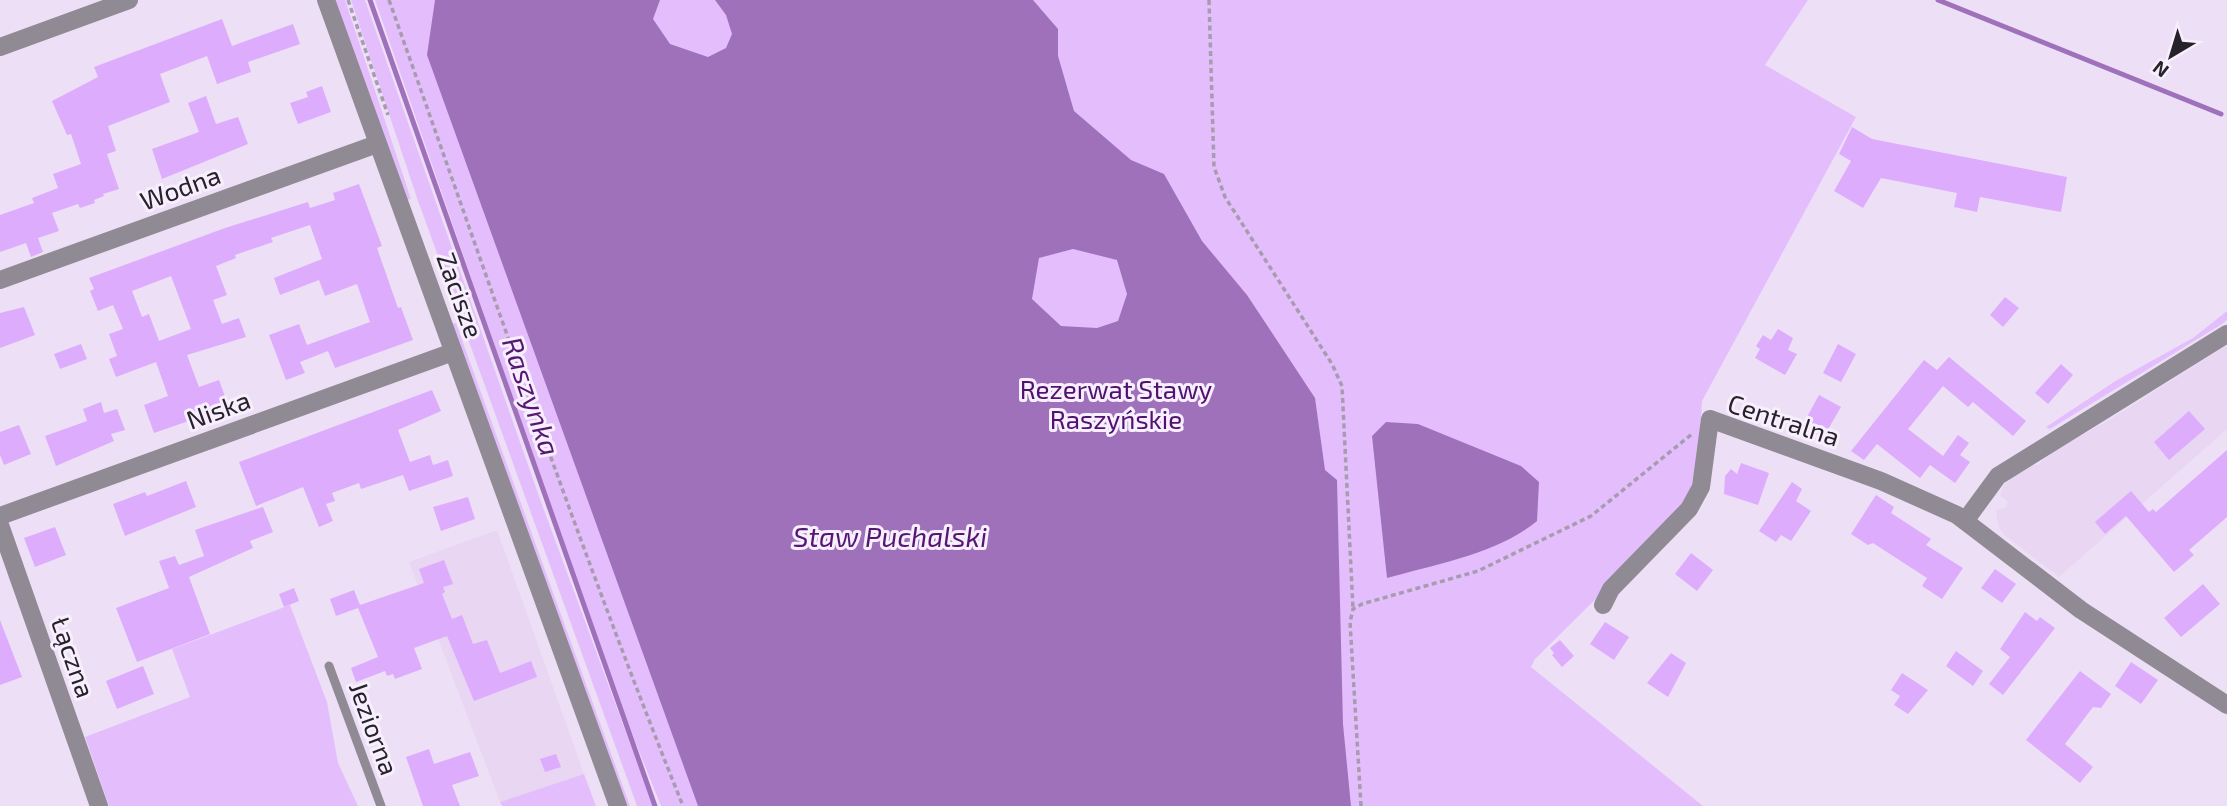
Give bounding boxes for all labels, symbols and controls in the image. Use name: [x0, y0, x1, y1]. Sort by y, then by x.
north arrow: [2136, 21, 2206, 91]
text: N: [2148, 57, 2173, 83]
street label: Wodna: [136, 158, 224, 216]
street label: Zacisze: [431, 248, 491, 342]
water label: Raszynka: [496, 332, 568, 460]
park label: Rezerwat Stawy Raszyńskie: [1020, 373, 1213, 434]
street label: Niska: [182, 383, 254, 435]
street label: Centralna: [1724, 386, 1844, 452]
water label: Staw Puchalski: [793, 519, 987, 553]
street label: Łączna: [46, 613, 102, 701]
street label: Jeziorna: [344, 677, 406, 779]

